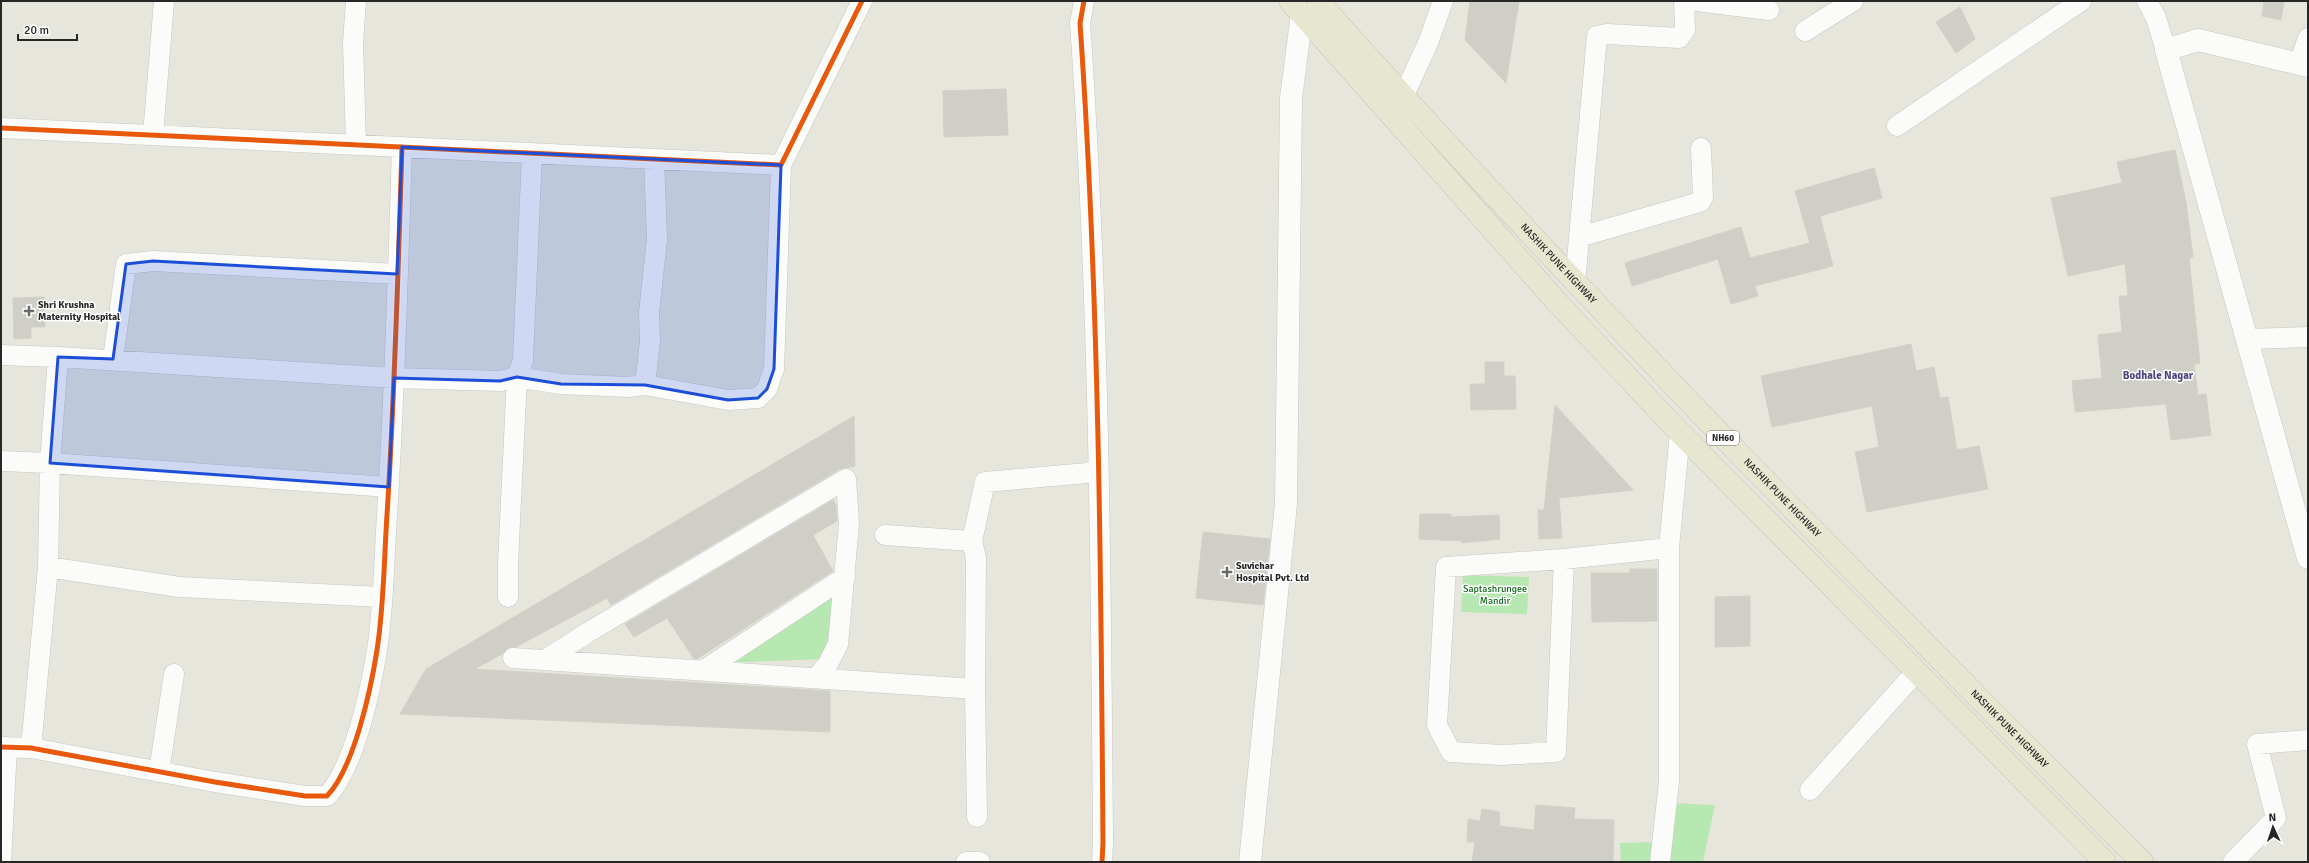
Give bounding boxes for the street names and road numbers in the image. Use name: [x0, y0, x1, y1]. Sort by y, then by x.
street label: NASHIK PUNE HIGHWAY: [1518, 221, 1599, 306]
road number: NH60: [1707, 431, 1739, 445]
street label: NASHIK PUNE HIGHWAY: [1741, 456, 1823, 540]
street label: NASHIK PUNE HIGHWAY: [1968, 687, 2051, 770]

